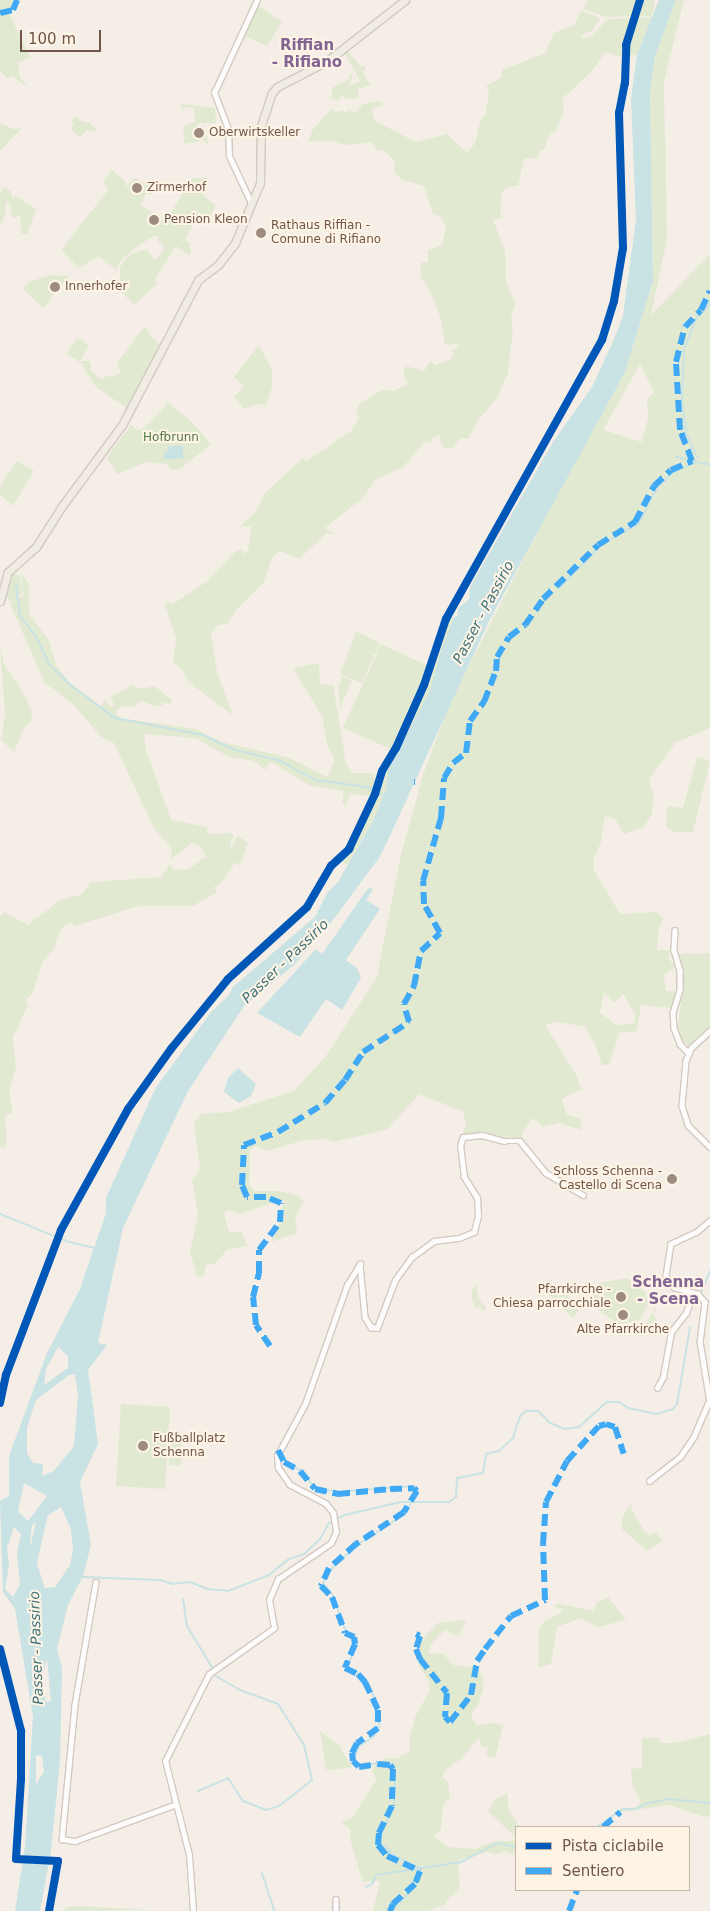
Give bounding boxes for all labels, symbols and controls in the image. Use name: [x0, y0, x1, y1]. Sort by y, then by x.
scale bar: [22, 20, 104, 52]
text: 100 m: [28, 30, 76, 48]
district label: Riffian - Rifiano: [272, 36, 342, 71]
place label: Oberwirtskeller: [209, 126, 300, 140]
marker: Oberwirtskeller: [193, 127, 205, 139]
place label: Zirmerhof: [147, 181, 206, 195]
marker: Zirmerhof: [131, 182, 143, 194]
place label: Pension Kleon: [164, 213, 248, 227]
marker: Pension Kleon: [148, 214, 160, 226]
place label: Rathaus Riffian - Comune di Rifiano: [271, 219, 381, 247]
marker: Rathaus Riffian - Comune di Rifiano: [255, 227, 267, 239]
place label: Innerhofer: [65, 280, 127, 294]
marker: Innerhofer: [49, 281, 61, 293]
park label: Hofbrunn: [143, 431, 199, 445]
water label: Passer - Passirio: [449, 558, 517, 666]
water label: Passer - Passirio: [238, 915, 332, 1007]
place label: Schloss Schenna - Castello di Scena: [553, 1165, 662, 1193]
marker: Schloss Schenna - Castello di Scena: [666, 1173, 678, 1185]
district label: Schenna - Scena: [632, 1273, 704, 1308]
place label: Pfarrkirche - Chiesa parrocchiale: [493, 1283, 611, 1311]
marker: Pfarrkirche - Chiesa parrocchiale: [615, 1291, 627, 1303]
marker: Alte Pfarrkirche: [617, 1309, 629, 1321]
place label: Alte Pfarrkirche: [577, 1323, 669, 1337]
place label: Fußballplatz Schenna: [153, 1432, 225, 1460]
marker: Fußballplatz Schenna: [137, 1440, 149, 1452]
water label: Passer - Passirio: [26, 1591, 46, 1705]
legend: [515, 1826, 690, 1891]
text: Pista ciclabile: [562, 1837, 664, 1855]
text: Sentiero: [562, 1862, 625, 1880]

